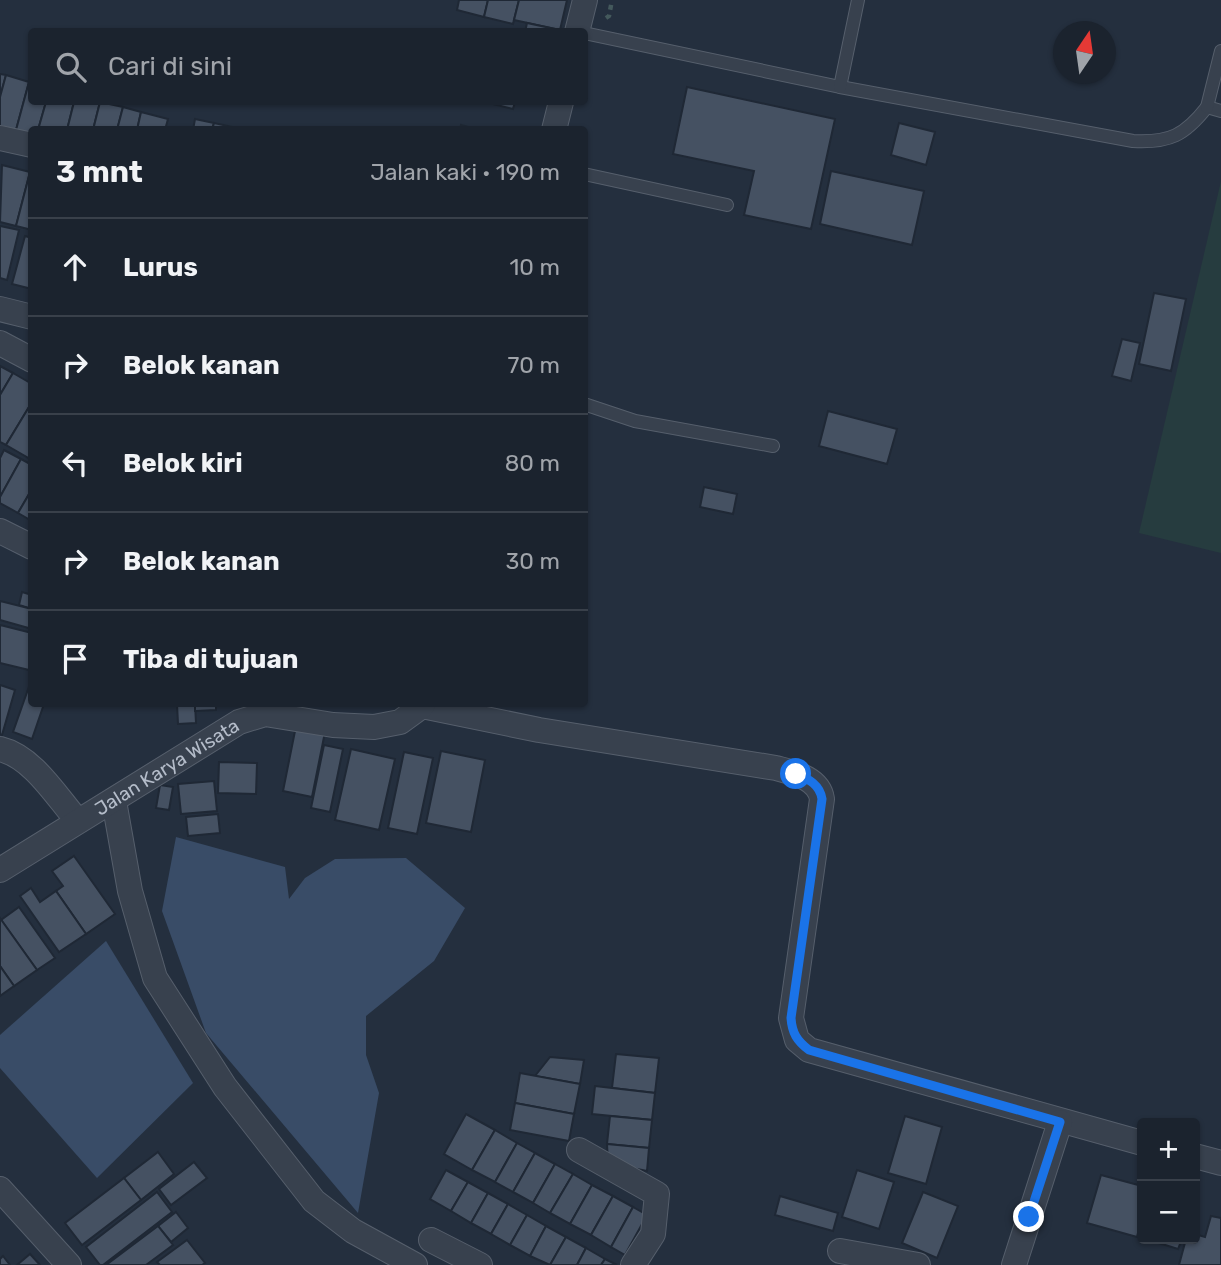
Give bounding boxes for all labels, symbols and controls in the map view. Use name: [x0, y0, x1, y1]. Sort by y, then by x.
north arrow: [1053, 21, 1116, 84]
search box: [28, 28, 588, 105]
icon: search: [52, 48, 90, 86]
text: Cari di sini: [108, 51, 232, 82]
text: 3 mnt: [56, 154, 143, 190]
text: Jalan kaki · 190 m: [370, 158, 560, 186]
icon: ahead: [56, 248, 94, 286]
text: Lurus: [123, 252, 198, 283]
text: 10 m: [509, 253, 560, 281]
icon: right: [56, 346, 94, 384]
text: Belok kanan: [123, 350, 280, 381]
text: 70 m: [508, 351, 560, 379]
icon: left: [56, 444, 94, 482]
text: Belok kiri: [123, 448, 243, 479]
text: 80 m: [505, 449, 560, 477]
icon: right: [56, 542, 94, 580]
text: Belok kanan: [123, 546, 280, 577]
text: 30 m: [505, 547, 560, 575]
icon: arrive: [56, 640, 94, 678]
text: Tiba di tujuan: [123, 644, 298, 675]
street label: Jalan Karya Wisata: [90, 714, 243, 821]
route start: [780, 758, 811, 789]
map controls: [1137, 1118, 1200, 1244]
button: +: [1137, 1118, 1200, 1181]
button: −: [1137, 1181, 1200, 1244]
route end: [1013, 1201, 1044, 1232]

